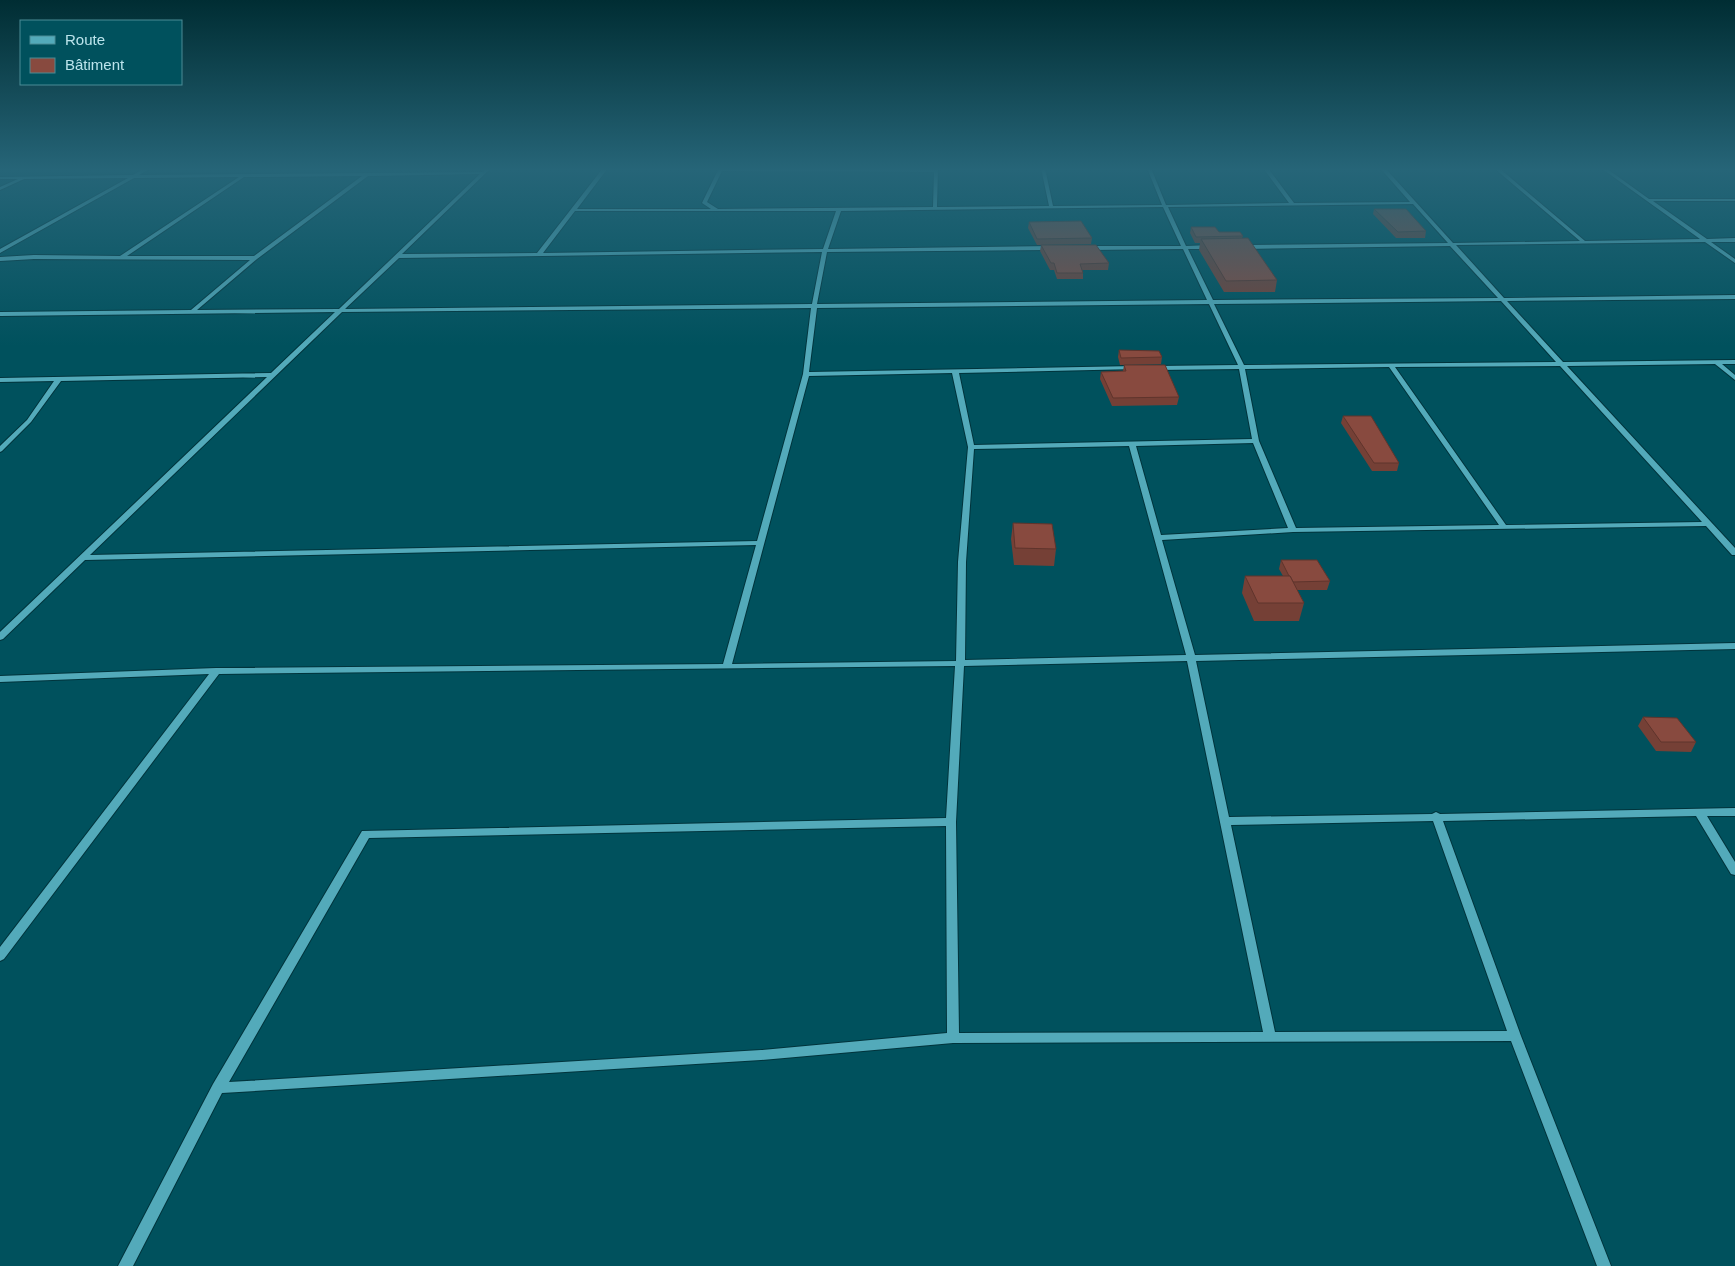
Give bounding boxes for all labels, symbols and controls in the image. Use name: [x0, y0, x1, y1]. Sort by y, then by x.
legend: [20, 20, 182, 85]
text: Route: [65, 31, 105, 48]
text: Bâtiment: [65, 56, 125, 73]

